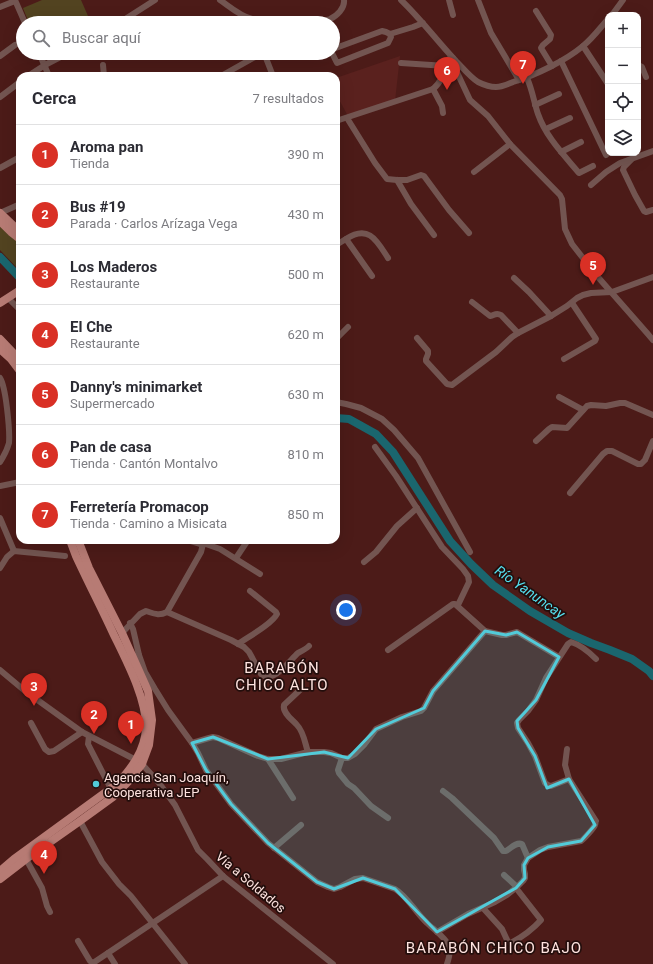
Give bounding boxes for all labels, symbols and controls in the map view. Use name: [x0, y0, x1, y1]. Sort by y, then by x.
map controls: [605, 12, 641, 156]
button: +: [605, 12, 641, 48]
search box: [16, 16, 340, 60]
icon: search: [30, 27, 52, 49]
text: Buscar aquí: [62, 29, 141, 47]
button: −: [605, 48, 641, 84]
pin: 7: [510, 51, 536, 84]
pin: 6: [434, 57, 460, 90]
button: locate: [605, 84, 641, 120]
text: Cerca: [32, 88, 76, 108]
text: 7 resultados: [252, 91, 324, 106]
button: layers: [605, 120, 641, 156]
text: Aroma pan: [70, 138, 143, 156]
text: 1: [41, 147, 49, 162]
text: 390 m: [287, 147, 324, 162]
text: Tienda: [70, 156, 109, 171]
text: Bus #19: [70, 198, 126, 216]
text: 2: [41, 207, 49, 222]
text: 430 m: [287, 207, 324, 222]
text: Parada · Carlos Arízaga Vega: [70, 216, 238, 231]
pin: 5: [580, 252, 606, 285]
text: Los Maderos: [70, 258, 157, 276]
text: 3: [41, 267, 49, 282]
text: 500 m: [287, 267, 324, 282]
text: Restaurante: [70, 276, 140, 291]
text: El Che: [70, 318, 112, 336]
text: 4: [41, 327, 49, 342]
text: 620 m: [287, 327, 324, 342]
text: Restaurante: [70, 336, 140, 351]
text: Danny's minimarket: [70, 378, 202, 396]
text: 5: [41, 387, 49, 402]
text: 630 m: [287, 387, 324, 402]
text: Supermercado: [70, 396, 155, 411]
text: Pan de casa: [70, 438, 152, 456]
text: 6: [41, 447, 49, 462]
text: 810 m: [287, 447, 324, 462]
text: Tienda · Cantón Montalvo: [70, 456, 218, 471]
text: Ferretería Promacop: [70, 498, 209, 516]
text: 7: [41, 507, 49, 522]
text: 850 m: [287, 507, 324, 522]
text: Tienda · Camino a Misicata: [70, 516, 227, 531]
water label: Río Yanuncay: [492, 562, 568, 622]
your location: [336, 600, 356, 620]
district label: BARABÓN CHICO ALTO: [235, 659, 329, 694]
pin: 3: [21, 673, 47, 706]
pin: 2: [81, 701, 107, 734]
pin: 1: [118, 711, 144, 744]
place label: Agencia San Joaquín, Cooperativa JEP: [104, 770, 228, 800]
marker: Agencia San Joaquín, Cooperativa JEP: [91, 779, 101, 789]
pin: 4: [31, 841, 57, 874]
street label: Vía a Soldados: [213, 849, 289, 916]
district label: BARABÓN CHICO BAJO: [406, 939, 582, 957]

